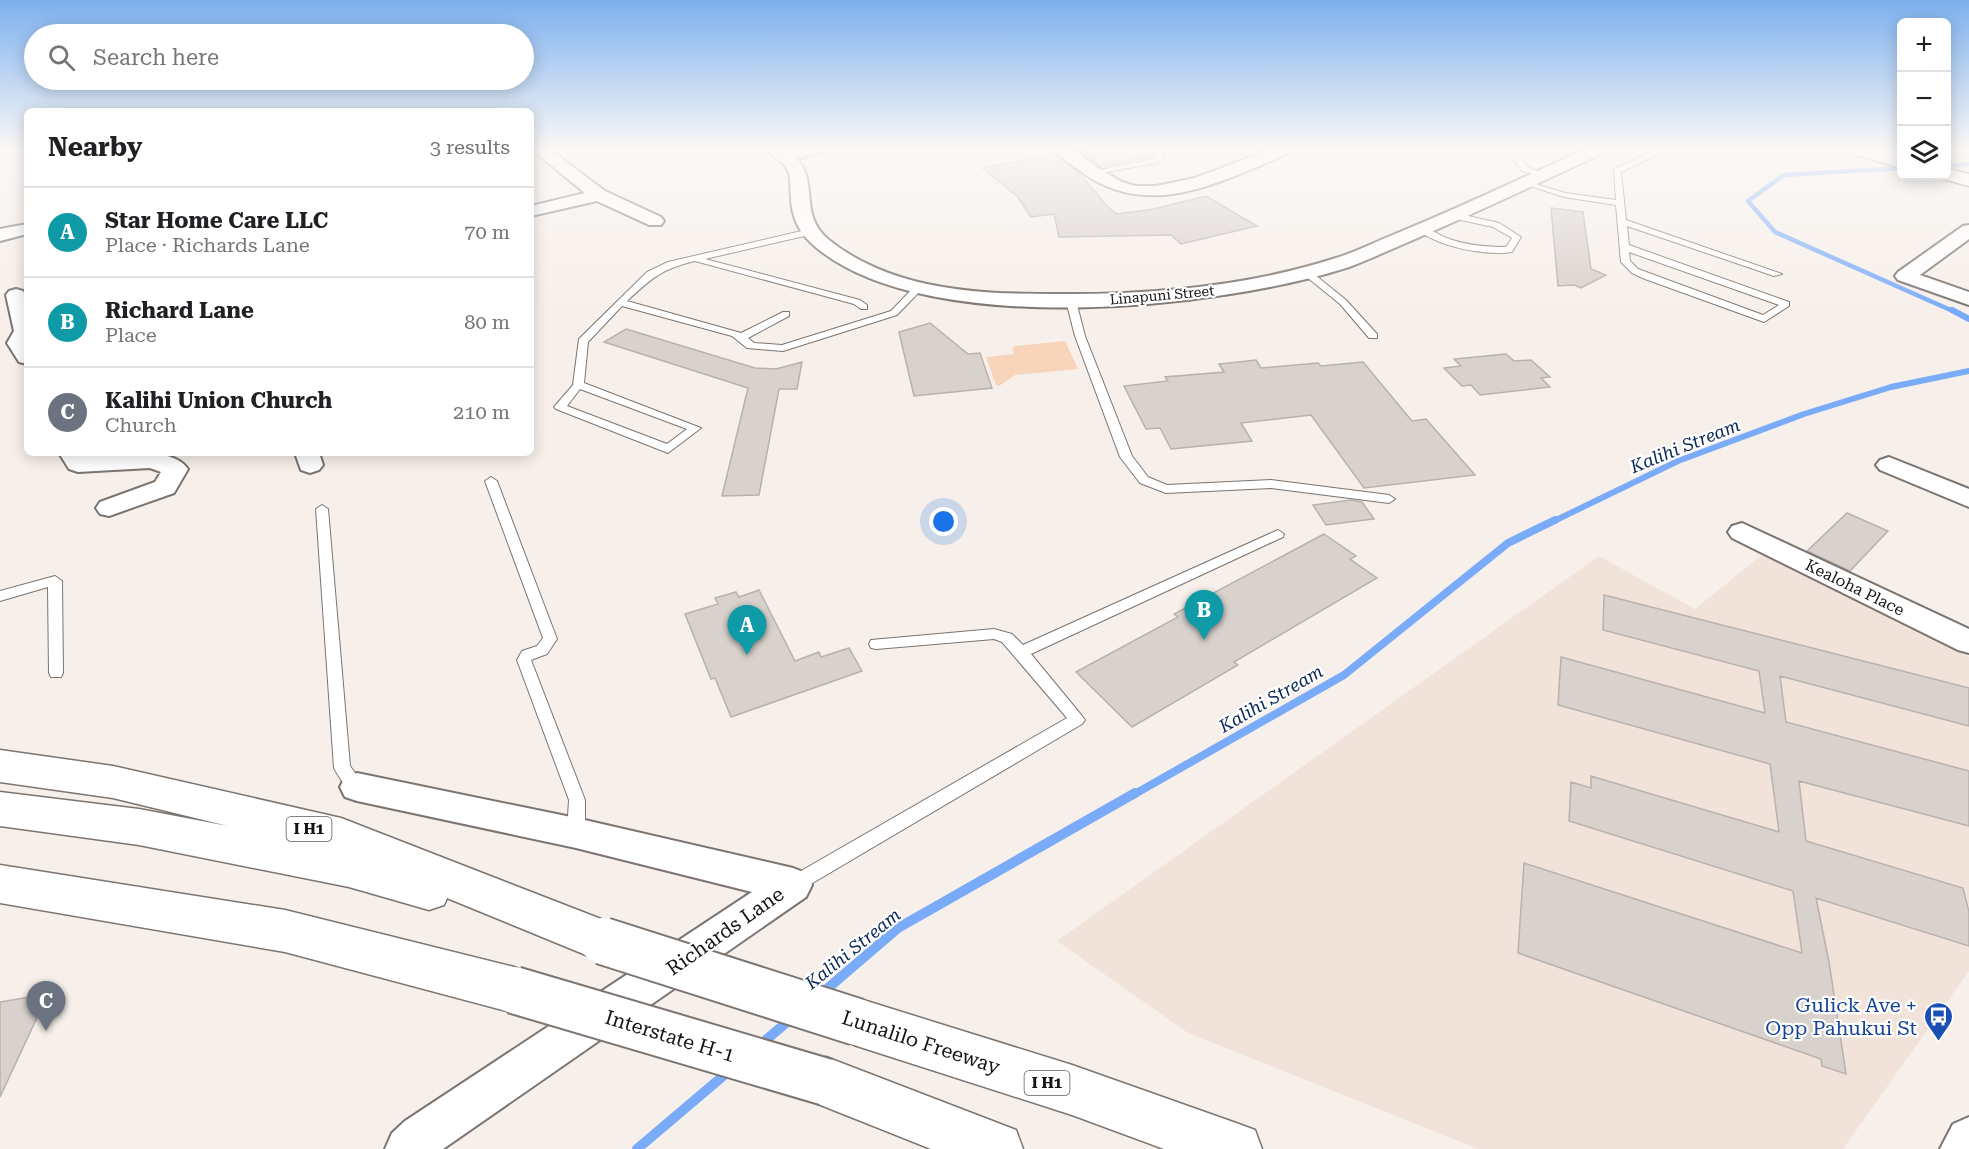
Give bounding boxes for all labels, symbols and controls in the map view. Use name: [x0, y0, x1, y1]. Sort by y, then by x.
map controls: [1897, 18, 1951, 180]
button: +: [1897, 18, 1951, 72]
search box: [24, 24, 534, 90]
icon: search: [45, 41, 78, 74]
text: Search here: [93, 45, 219, 70]
button: −: [1897, 72, 1951, 126]
button: layers: [1897, 126, 1951, 180]
text: Nearby: [48, 132, 142, 162]
text: 3 results: [430, 135, 510, 159]
text: Star Home Care LLC: [105, 208, 328, 233]
text: A: [60, 220, 75, 244]
text: 70 m: [464, 220, 510, 244]
text: Place · Richards Lane: [105, 233, 310, 257]
street label: Linapuni Street: [1109, 282, 1215, 308]
text: Richard Lane: [105, 298, 254, 323]
text: B: [60, 310, 75, 334]
text: 80 m: [464, 310, 510, 334]
text: Place: [105, 323, 157, 347]
text: Kalihi Union Church: [105, 388, 332, 413]
text: C: [61, 400, 75, 424]
text: 210 m: [453, 400, 510, 424]
text: Church: [105, 413, 177, 437]
water label: Kalihi Stream: [1626, 414, 1743, 477]
your location: [929, 507, 958, 536]
street label: Kealoha Place: [1802, 555, 1908, 620]
pin: B: [1184, 590, 1224, 640]
pin: A: [728, 606, 766, 655]
water label: Kalihi Stream: [1214, 660, 1327, 737]
road number: I H1: [286, 817, 332, 841]
street label: Richards Lane: [662, 882, 788, 980]
water label: Kalihi Stream: [800, 904, 905, 994]
pin: C: [26, 982, 66, 1031]
place label: Gulick Ave + Opp Pahukui St: [1765, 993, 1918, 1040]
bus stop icon: Gulick Ave + Opp Pahukui St: [1922, 1000, 1954, 1042]
street label: Interstate H-1: [602, 1005, 738, 1067]
street label: Lunalilo Freeway: [839, 1005, 1003, 1079]
road number: I H1: [1024, 1071, 1070, 1095]

